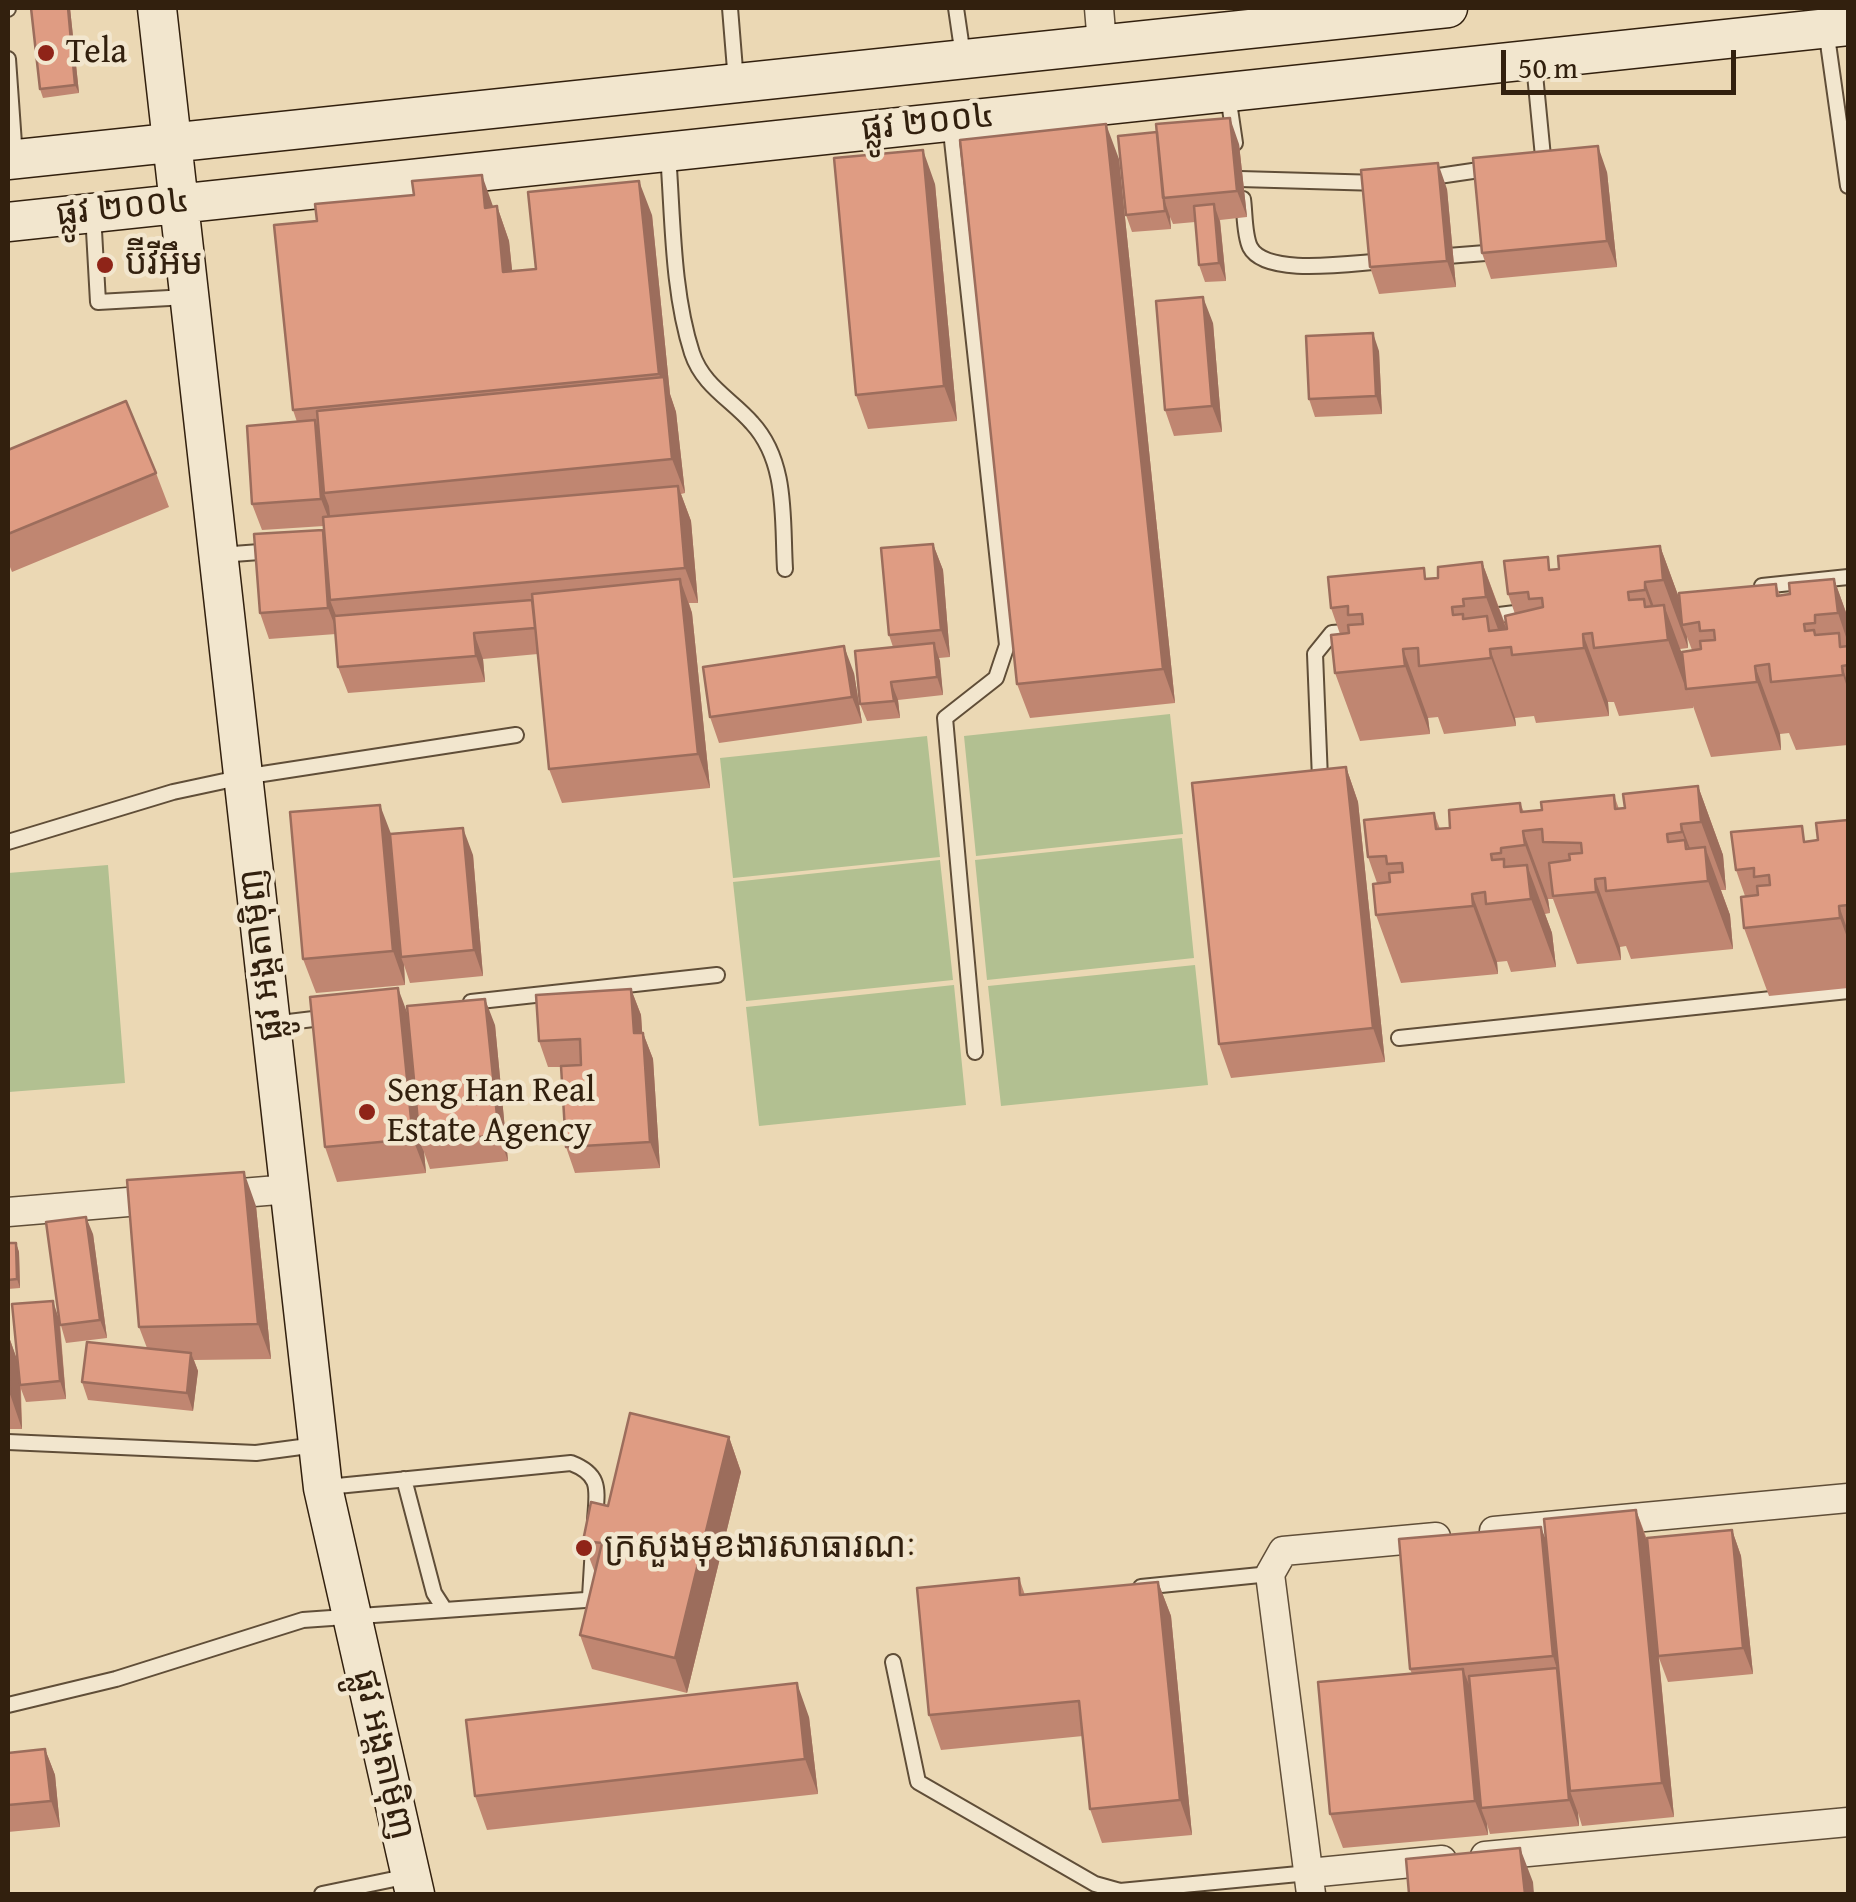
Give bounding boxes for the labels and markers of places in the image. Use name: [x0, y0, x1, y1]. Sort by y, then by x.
place label: Tela: [66, 32, 127, 74]
marker: Tela: [35, 42, 57, 64]
place label: ប៊ីវីអឹម: [125, 244, 203, 286]
marker: ប៊ីវីអឹម: [94, 254, 116, 276]
place label: Seng Han Real Estate Agency: [387, 1071, 595, 1153]
marker: Seng Han Real Estate Agency: [356, 1101, 378, 1123]
place label: ក្រសួងមុខងារសាធារណៈ: [604, 1527, 916, 1569]
marker: ក្រសួងមុខងារសាធារណៈ: [573, 1537, 595, 1559]

